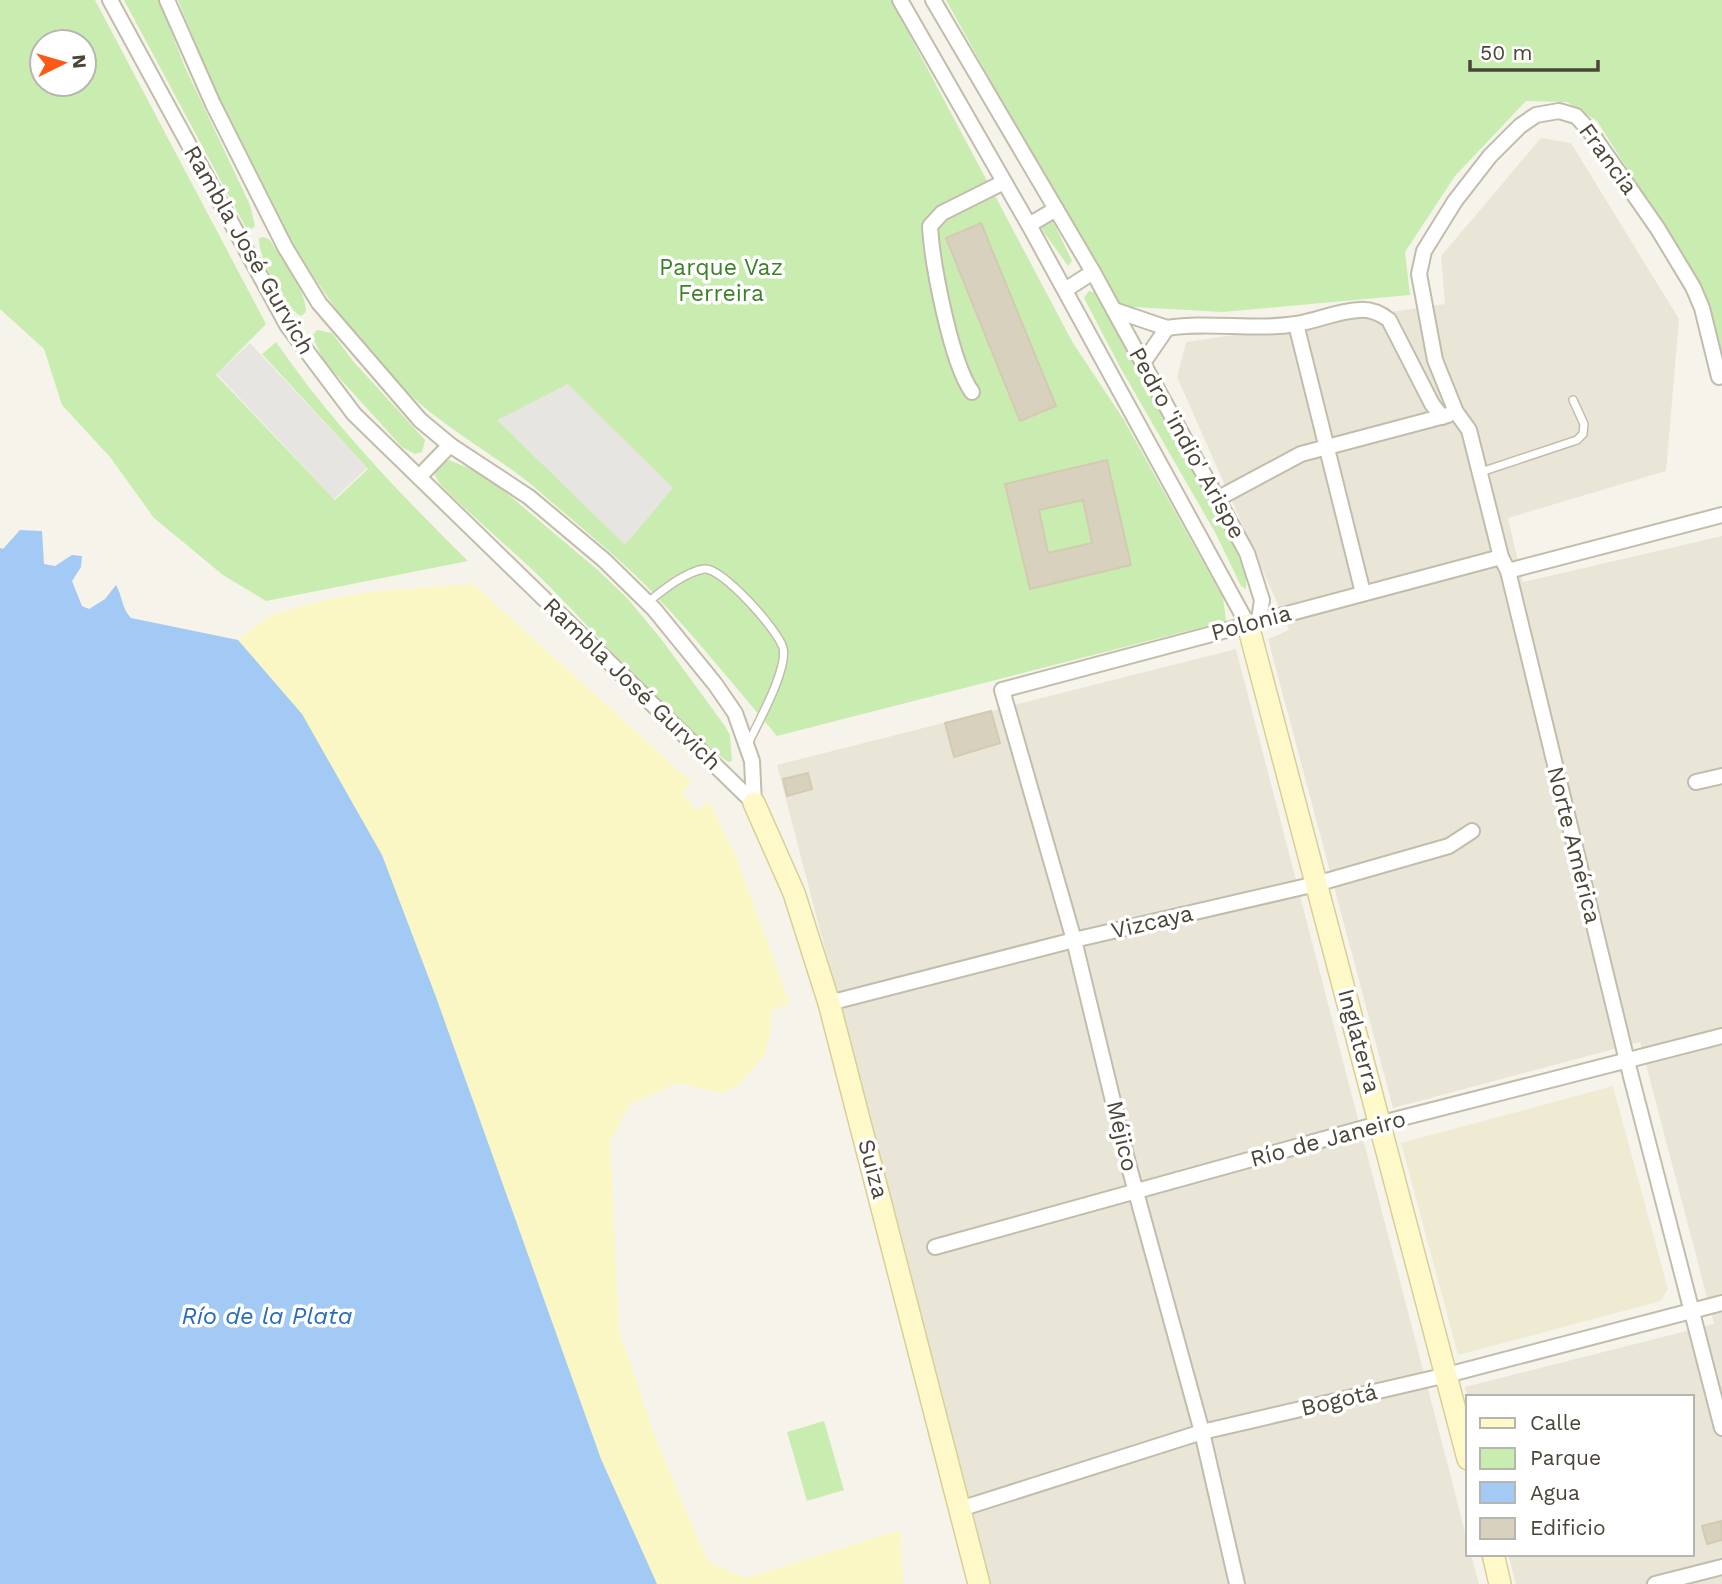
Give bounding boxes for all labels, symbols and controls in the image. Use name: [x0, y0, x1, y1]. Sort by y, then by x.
north arrow: [28, 28, 98, 98]
scale bar: [1470, 28, 1598, 72]
text: 50 m: [1480, 40, 1532, 65]
text: N: [67, 54, 92, 70]
street label: Francia: [1573, 118, 1643, 200]
street label: Rambla José Gurvich: [178, 141, 320, 359]
park label: Parque Vaz Ferreira: [659, 254, 783, 307]
street label: Pedro 'indio' Arispe: [1123, 343, 1251, 543]
street label: Rambla José Gurvich: [537, 592, 727, 776]
street label: Polonia: [1208, 599, 1294, 647]
street label: Norte América: [1541, 764, 1607, 926]
street label: Vizcaya: [1109, 900, 1195, 944]
street label: Inglaterra: [1332, 986, 1386, 1096]
street label: Méjico: [1101, 1098, 1143, 1174]
street label: Río de Janeiro: [1247, 1105, 1409, 1173]
street label: Suiza: [852, 1136, 894, 1202]
water label: Río de la Plata: [181, 1302, 353, 1330]
street label: Bogotá: [1298, 1378, 1380, 1422]
legend: [1466, 1395, 1694, 1556]
text: Calle: [1530, 1410, 1581, 1435]
text: Parque: [1530, 1445, 1601, 1470]
text: Agua: [1530, 1480, 1580, 1505]
text: Edificio: [1530, 1515, 1606, 1540]

